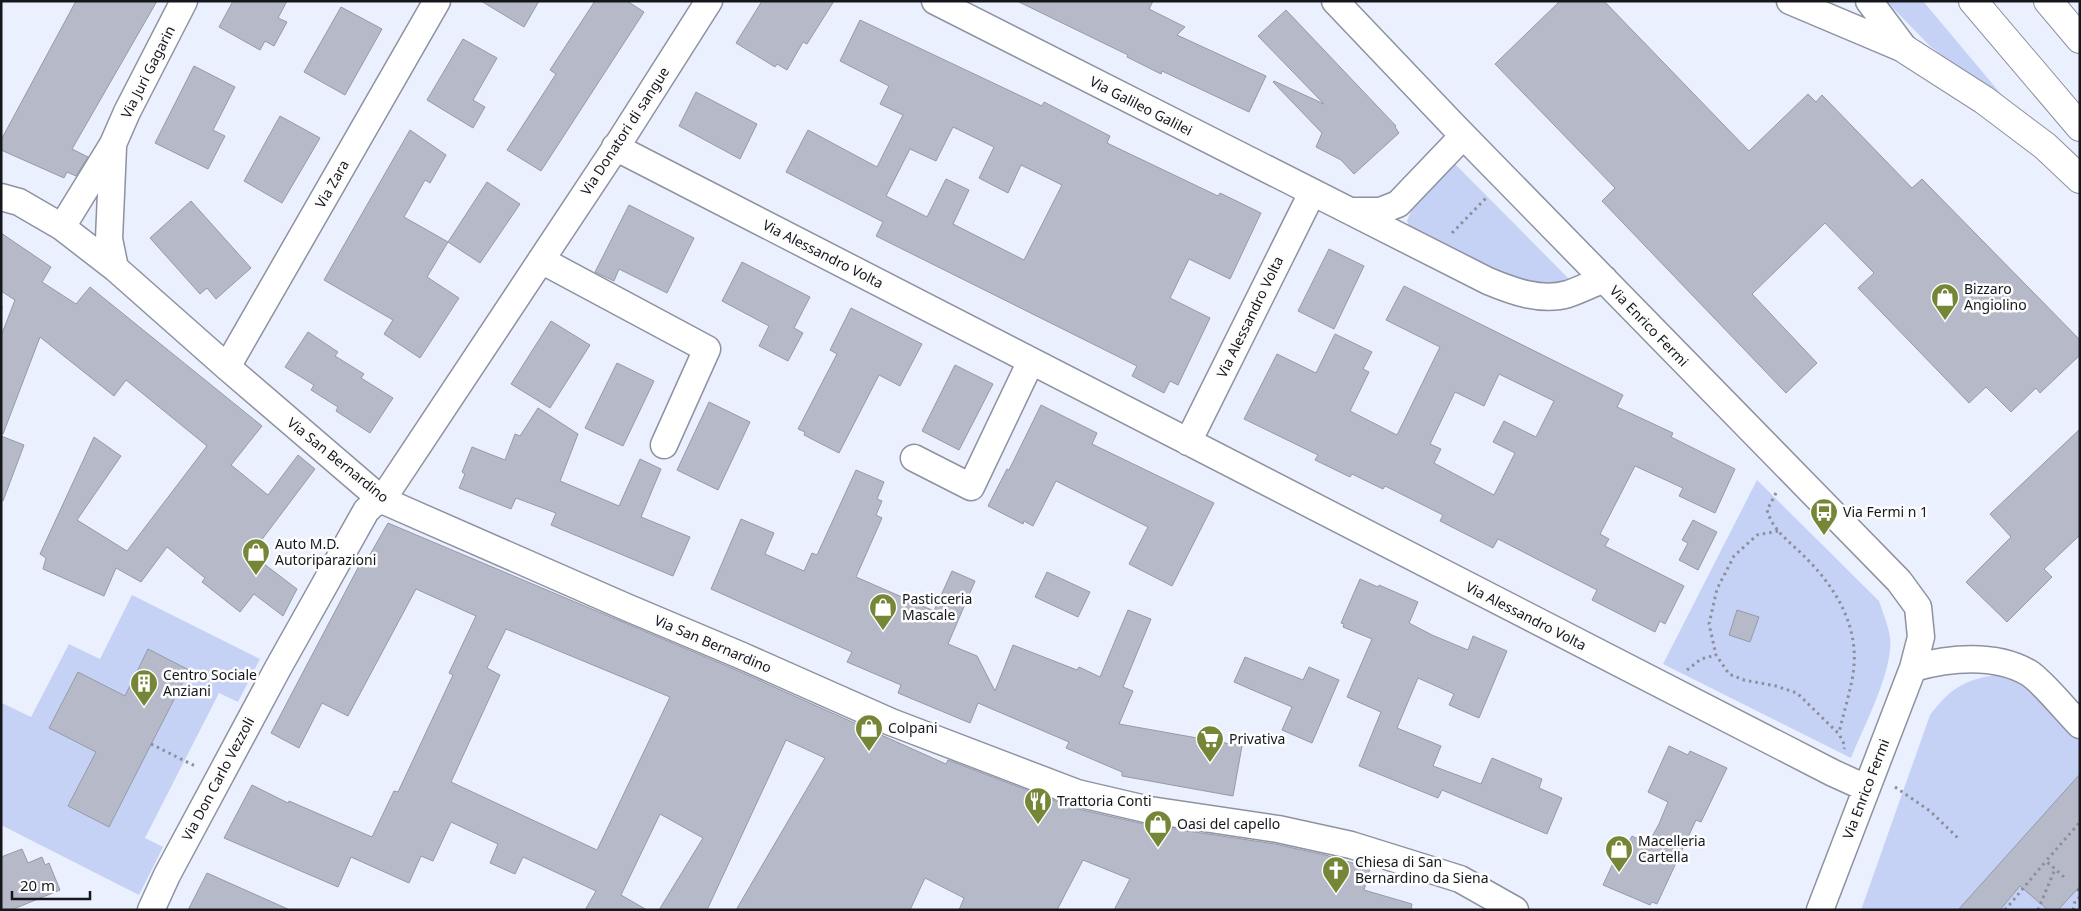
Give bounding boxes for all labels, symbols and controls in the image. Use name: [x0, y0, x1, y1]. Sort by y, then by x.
street label: Via Juri Gagarin: [116, 22, 179, 121]
street label: Via Donatori di sangue: [576, 63, 673, 199]
street label: Via Galileo Galilei: [1087, 71, 1196, 140]
street label: Via Zara: [310, 156, 353, 211]
street label: Via Alessandro Volta: [760, 215, 887, 292]
street label: Via Alessandro Volta: [1212, 253, 1287, 381]
place label: Bizzaro Angiolino: [1964, 279, 2027, 314]
street label: Via Enrico Fermi: [1606, 281, 1693, 370]
shop icon: Bizzaro Angiolino: [1930, 282, 1960, 321]
street label: Via San Bernardino: [284, 413, 393, 506]
bus stop icon: Via Fermi n 1: [1809, 497, 1839, 536]
place label: Via Fermi n 1: [1843, 502, 1928, 521]
place label: Auto M.D. Autoriparazioni: [275, 534, 376, 569]
shop icon: Auto M.D. Autoriparazioni: [241, 537, 271, 576]
street label: Via Alessandro Volta: [1463, 577, 1590, 654]
place label: Pasticceria Mascale: [902, 589, 972, 624]
shop icon: Pasticceria Mascale: [868, 592, 898, 631]
street label: Via San Bernardino: [652, 610, 775, 677]
place label: Centro Sociale Anziani: [163, 665, 257, 700]
building icon: Centro Sociale Anziani: [129, 668, 159, 707]
shop icon: Colpani: [854, 713, 884, 752]
street label: Via Don Carlo Vezzoli: [177, 714, 258, 844]
place label: Colpani: [888, 718, 938, 737]
supermarket icon: Privativa: [1195, 724, 1225, 763]
place label: Privativa: [1229, 729, 1285, 748]
street label: Via Enrico Fermi: [1838, 736, 1893, 842]
restaurant icon: Trattoria Conti: [1023, 786, 1053, 825]
place label: Trattoria Conti: [1057, 791, 1152, 810]
shop icon: Oasi del capello: [1143, 809, 1173, 848]
place label: Oasi del capello: [1177, 814, 1280, 833]
place label: Macelleria Cartella: [1638, 831, 1706, 866]
shop icon: Macelleria Cartella: [1604, 834, 1634, 873]
place label: Chiesa di San Bernardino da Siena: [1355, 852, 1489, 887]
church icon: Chiesa di San Bernardino da Siena: [1321, 855, 1351, 894]
scale bar: [12, 868, 90, 900]
text: 20 m: [20, 875, 55, 895]

